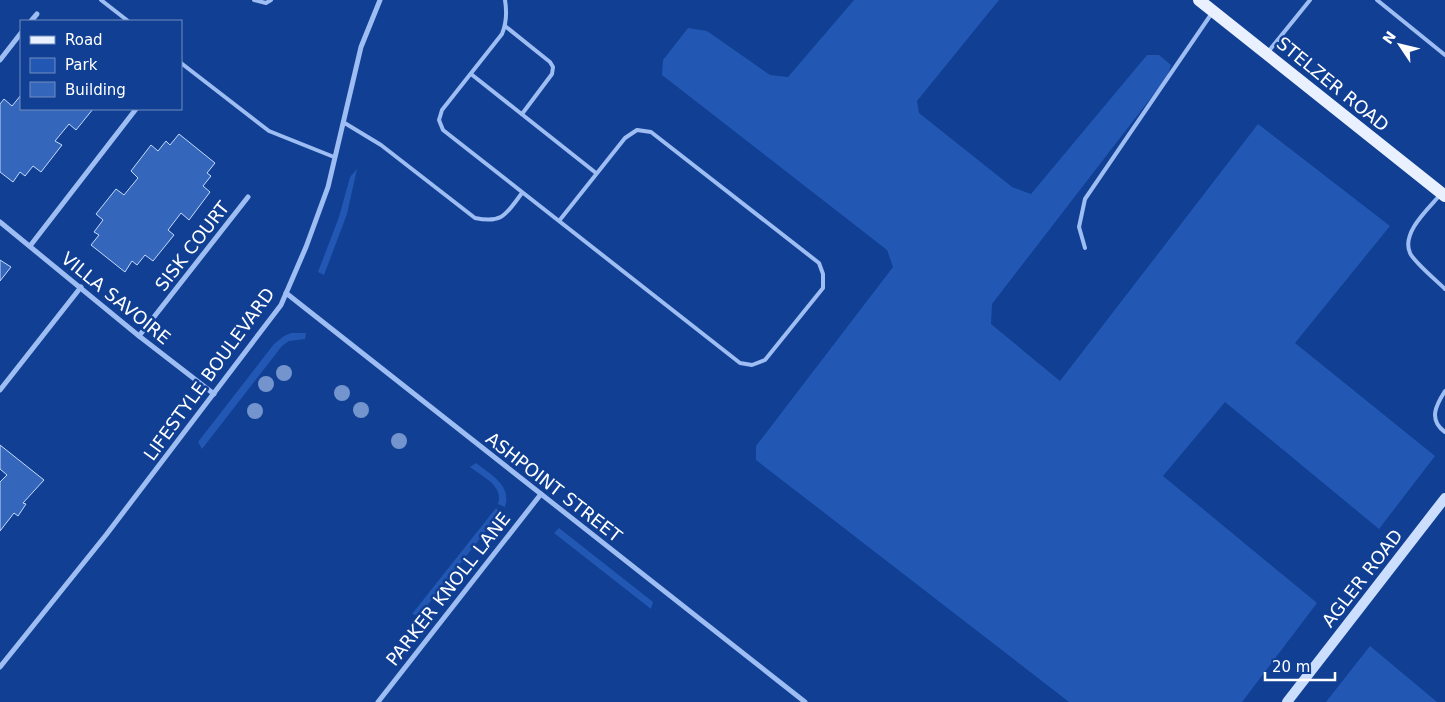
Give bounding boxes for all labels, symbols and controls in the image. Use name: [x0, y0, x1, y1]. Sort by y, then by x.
legend: [20, 20, 182, 110]
north arrow: [1375, 20, 1425, 70]
text: N: [1379, 28, 1399, 47]
text: Road: [65, 31, 103, 49]
street label: STELZER ROAD: [1273, 32, 1393, 136]
text: Park: [65, 56, 98, 74]
text: Building: [65, 81, 126, 99]
street label: SISK COURT: [151, 196, 234, 295]
street label: VILLA SAVOIRE: [57, 248, 175, 348]
street label: LIFESTYLE BOULEVARD: [139, 284, 279, 464]
street label: ASHPOINT STREET: [482, 427, 627, 547]
street label: PARKER KNOLL LANE: [382, 508, 514, 670]
street label: AGLER ROAD: [1317, 525, 1407, 631]
scale bar: [1265, 650, 1335, 682]
text: 20 m: [1272, 658, 1310, 676]

